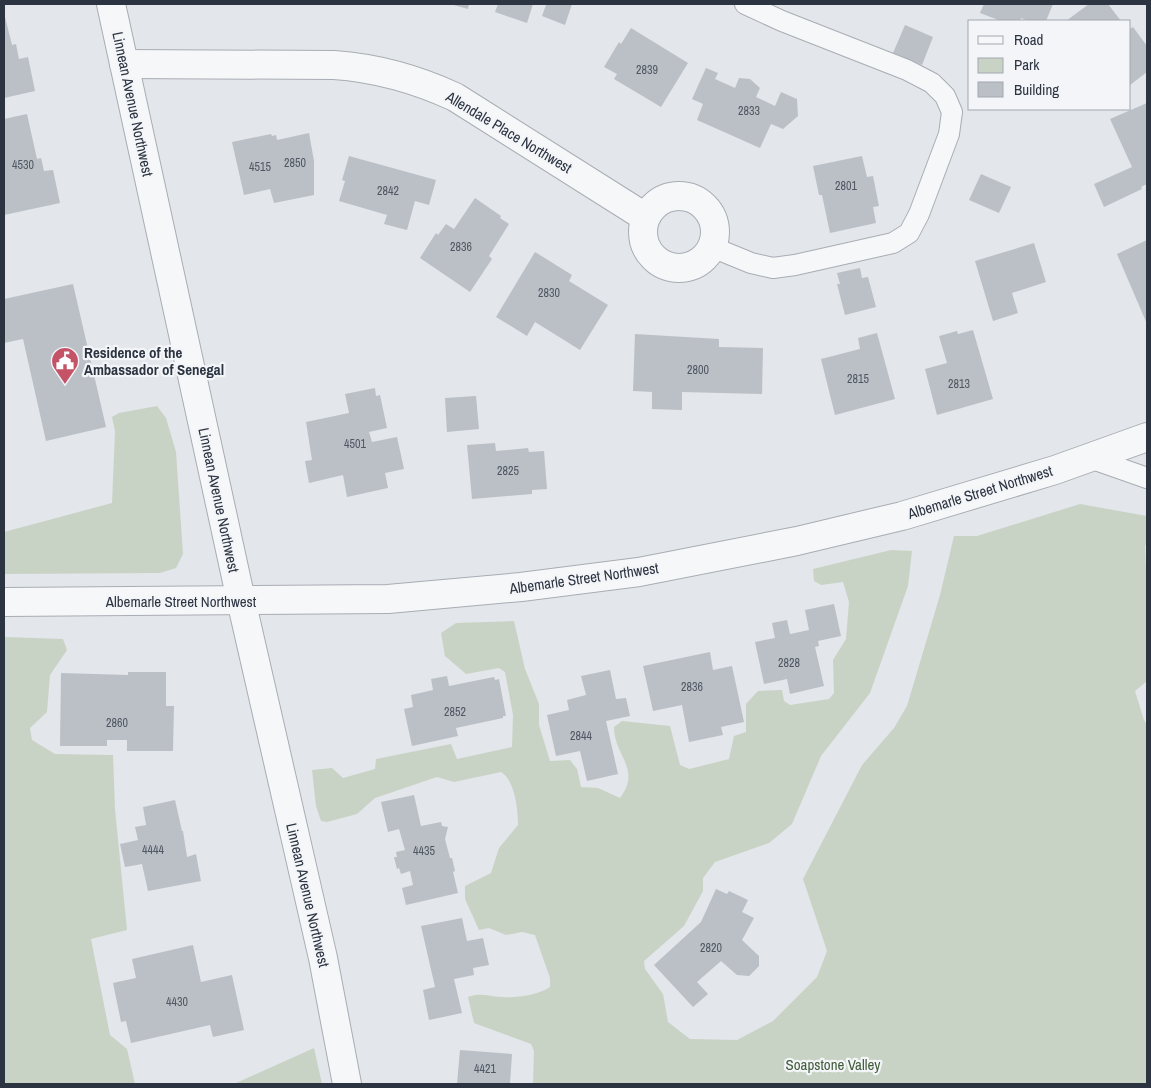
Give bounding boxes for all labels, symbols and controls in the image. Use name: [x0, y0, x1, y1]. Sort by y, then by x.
legend: [968, 20, 1131, 110]
text: Road: [1014, 29, 1043, 50]
street label: Linnean Avenue Northwest: [107, 30, 159, 179]
text: Park: [1014, 54, 1040, 75]
house number: 2839: [636, 62, 658, 78]
text: Building: [1014, 79, 1059, 100]
street label: Allendale Place Northwest: [441, 86, 576, 178]
house number: 2833: [738, 103, 760, 119]
house number: 2850: [284, 155, 306, 171]
house number: 4530: [12, 157, 34, 173]
house number: 4515: [249, 159, 271, 175]
house number: 2801: [835, 178, 857, 194]
house number: 2842: [377, 183, 399, 199]
house number: 2836: [450, 239, 472, 255]
house number: 2830: [538, 285, 560, 301]
place label: Residence of the Ambassador of Senegal: [84, 342, 224, 380]
public building icon: Residence of the Ambassador of Senegal: [50, 346, 80, 385]
house number: 2800: [687, 362, 709, 378]
house number: 2815: [847, 371, 869, 387]
house number: 2813: [948, 376, 970, 392]
street label: Linnean Avenue Northwest: [193, 426, 245, 575]
house number: 4501: [344, 436, 366, 452]
street label: Albemarle Street Northwest: [904, 460, 1056, 524]
house number: 2825: [497, 463, 519, 479]
street label: Albemarle Street Northwest: [507, 557, 660, 599]
street label: Albemarle Street Northwest: [105, 591, 257, 612]
house number: 2828: [778, 655, 800, 671]
house number: 2836: [681, 679, 703, 695]
house number: 2852: [444, 704, 466, 720]
house number: 2860: [106, 715, 128, 731]
house number: 2844: [570, 728, 592, 744]
street label: Linnean Avenue Northwest: [281, 821, 335, 970]
house number: 4444: [142, 842, 164, 858]
house number: 4435: [413, 843, 435, 859]
house number: 2820: [700, 940, 722, 956]
house number: 4430: [166, 994, 188, 1010]
park label: Soapstone Valley: [786, 1054, 881, 1075]
house number: 4421: [474, 1061, 496, 1077]

